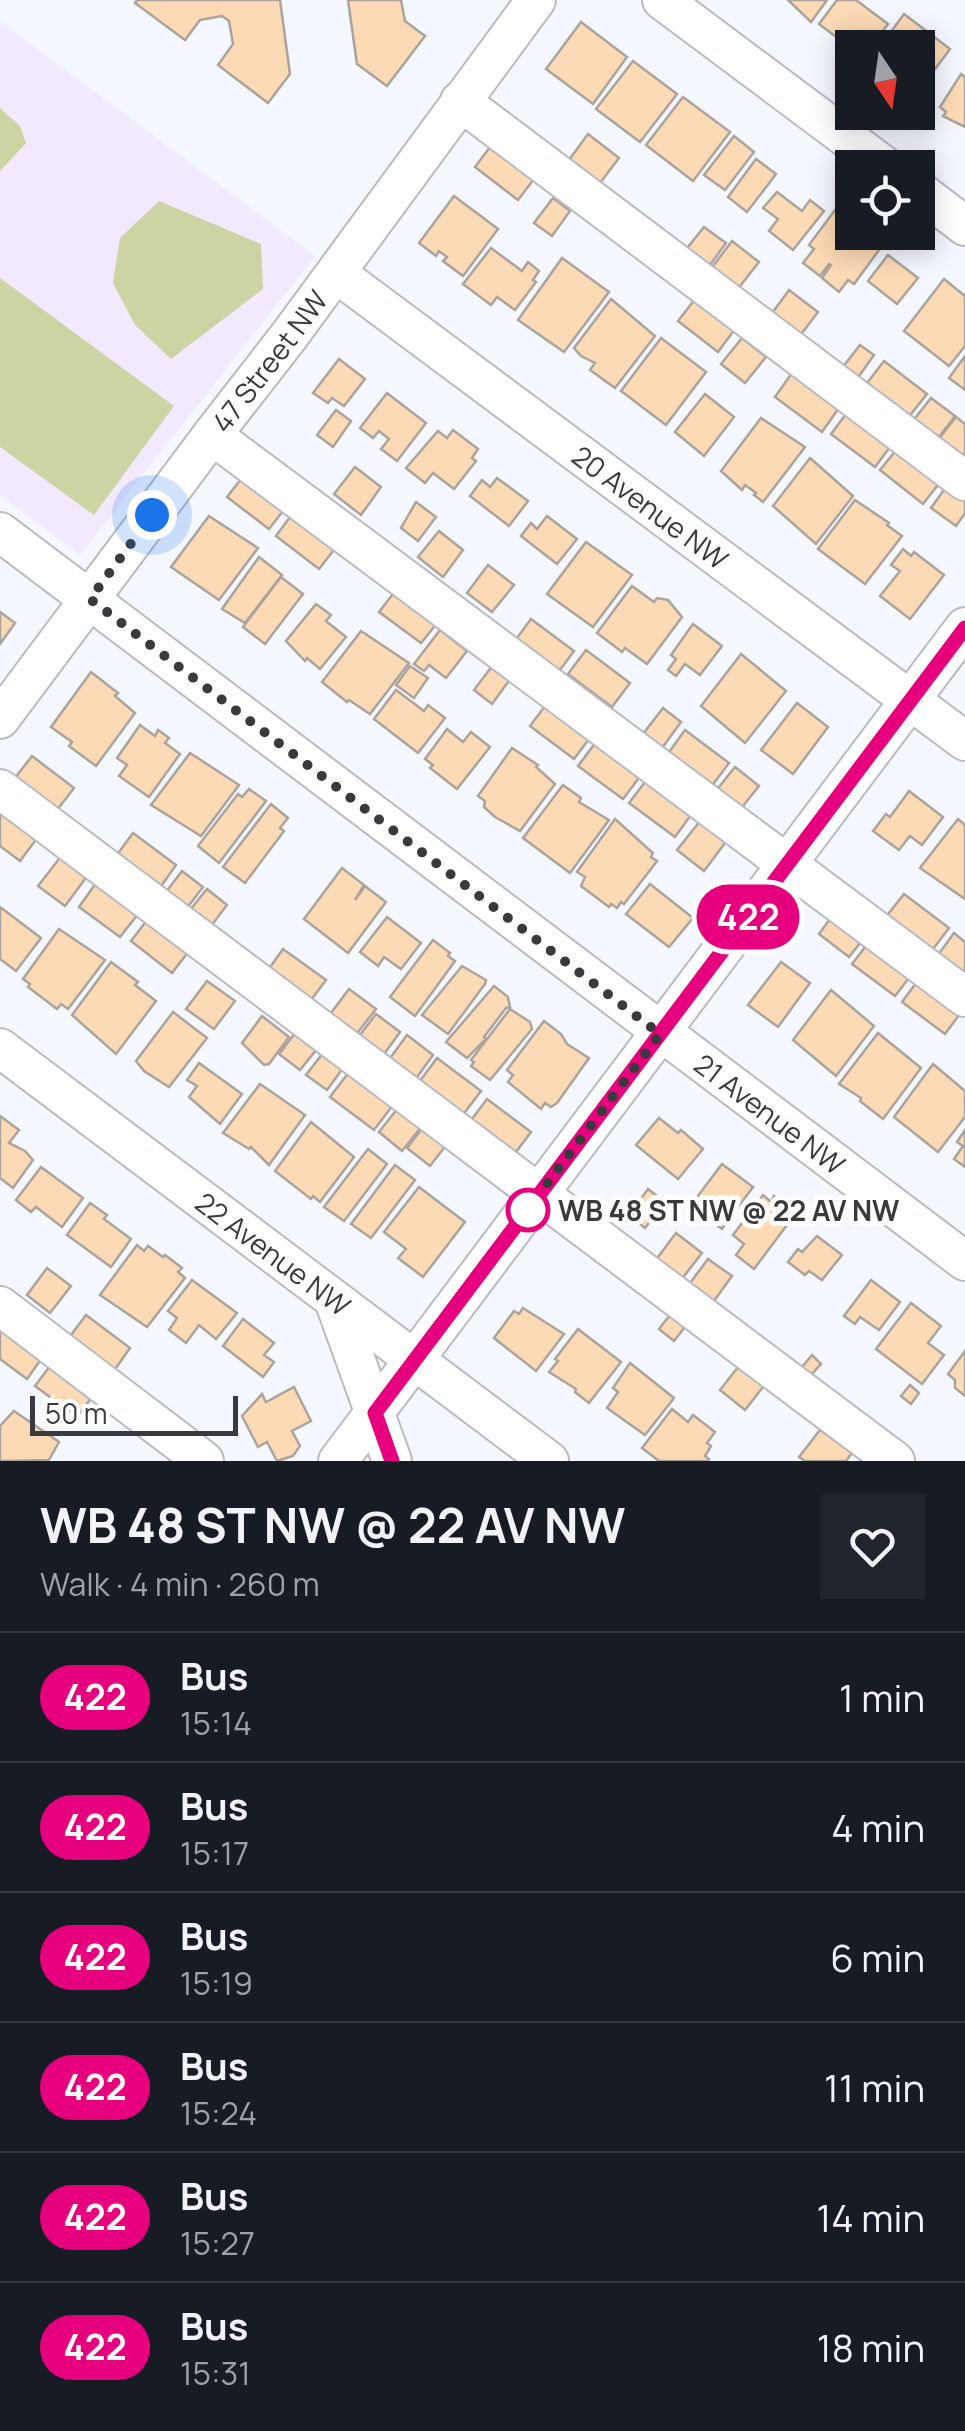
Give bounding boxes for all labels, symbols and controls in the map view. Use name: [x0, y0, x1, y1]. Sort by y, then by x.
north arrow: [835, 30, 935, 130]
map controls: [835, 30, 935, 250]
button: locate: [835, 150, 935, 250]
street label: 47 Street NW: [202, 282, 336, 440]
street label: 20 Avenue NW: [565, 436, 736, 578]
your location: [127, 490, 177, 540]
line badge: 422: [690, 884, 806, 950]
text: 422: [717, 893, 779, 941]
street label: 21 Avenue NW: [687, 1044, 853, 1183]
street label: 22 Avenue NW: [188, 1183, 358, 1324]
marker: WB 48 ST NW @ 22 AV NW: [507, 1189, 549, 1231]
place label: WB 48 ST NW @ 22 AV NW: [558, 1191, 899, 1229]
scale bar: [30, 1391, 238, 1436]
text: 50 m: [45, 1394, 108, 1432]
text: WB 48 ST NW @ 22 AV NW: [40, 1492, 625, 1557]
button: heart: [820, 1494, 925, 1599]
text: Walk · 4 min · 260 m: [40, 1562, 320, 1606]
text: Bus: [180, 1649, 248, 1701]
text: 1 min: [839, 1671, 925, 1723]
text: 422: [64, 1673, 126, 1721]
text: 15:14: [180, 1701, 252, 1745]
text: Bus: [180, 1779, 248, 1831]
text: 4 min: [831, 1801, 925, 1853]
text: 422: [64, 1803, 126, 1851]
text: 15:17: [180, 1831, 249, 1875]
text: Bus: [180, 1909, 248, 1961]
text: 6 min: [830, 1931, 925, 1983]
text: 422: [64, 1933, 126, 1981]
text: 15:19: [180, 1961, 253, 2005]
text: Bus: [180, 2039, 248, 2091]
text: 11 min: [824, 2061, 925, 2113]
text: 422: [64, 2063, 126, 2111]
text: 15:24: [180, 2091, 257, 2135]
text: Bus: [180, 2169, 248, 2221]
text: 14 min: [817, 2191, 925, 2243]
text: 422: [64, 2193, 126, 2241]
text: 15:27: [180, 2221, 255, 2265]
text: Bus: [180, 2299, 248, 2351]
text: 18 min: [817, 2321, 925, 2373]
text: 422: [64, 2323, 126, 2371]
text: 15:31: [180, 2351, 251, 2395]

